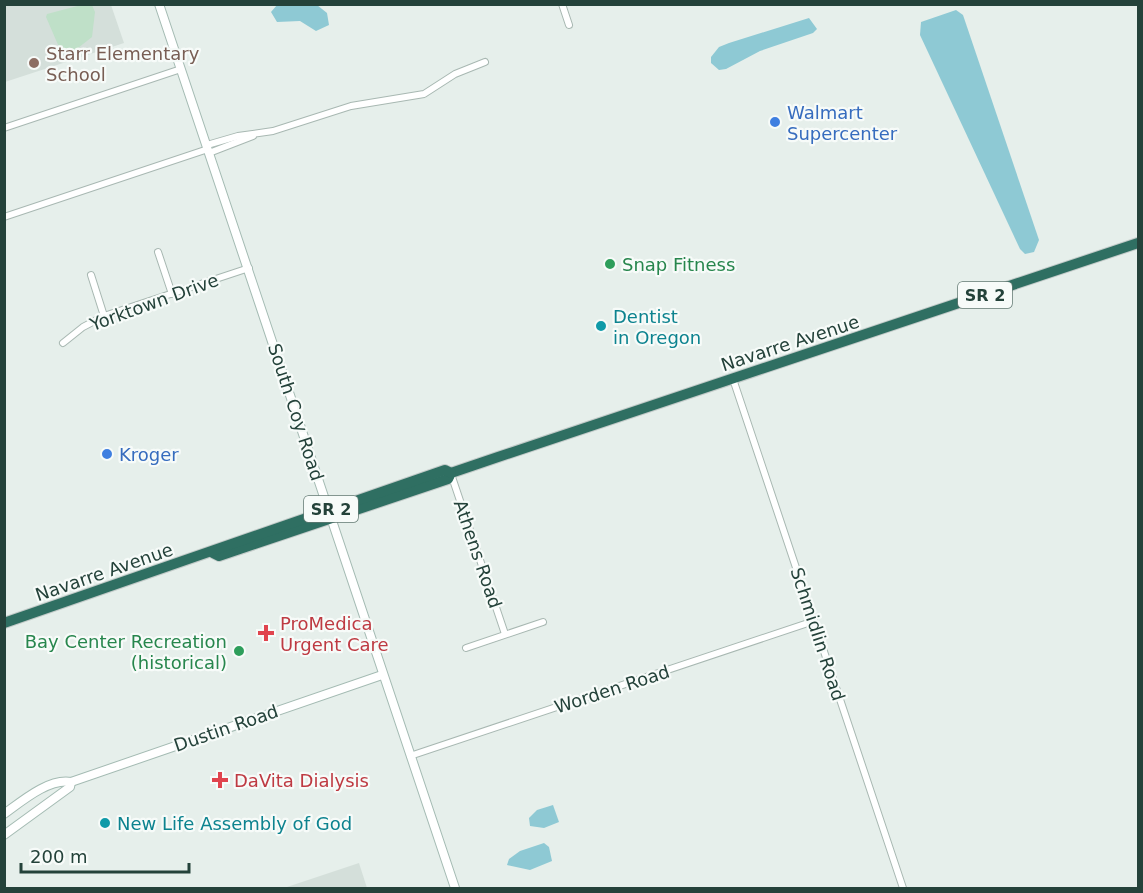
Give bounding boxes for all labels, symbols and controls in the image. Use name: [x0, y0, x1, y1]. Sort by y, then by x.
place label: Starr Elementary School: [46, 43, 200, 85]
marker: Starr Elementary School: [27, 56, 41, 70]
place label: Walmart Supercenter: [787, 102, 898, 144]
marker: Walmart Supercenter: [768, 115, 782, 129]
place label: Snap Fitness: [622, 254, 735, 275]
marker: Snap Fitness: [603, 257, 617, 271]
street label: Yorktown Drive: [86, 269, 221, 335]
road number: SR 2: [958, 282, 1012, 308]
place label: Dentist in Oregon: [613, 306, 701, 348]
street label: Navarre Avenue: [718, 311, 862, 375]
marker: Dentist in Oregon: [594, 319, 608, 333]
street label: South Coy Road: [264, 341, 328, 483]
place label: Kroger: [119, 444, 179, 465]
marker: Kroger: [100, 447, 114, 461]
road number: SR 2: [304, 496, 358, 522]
street label: Athens Road: [450, 497, 506, 611]
street label: Navarre Avenue: [33, 539, 175, 605]
street label: Schmidlin Road: [787, 565, 849, 703]
place label: ProMedica Urgent Care: [280, 613, 389, 655]
marker: ProMedica Urgent Care: [257, 624, 275, 642]
place label: Bay Center Recreation (historical): [25, 631, 227, 673]
marker: Bay Center Recreation (historical): [232, 644, 246, 658]
street label: Worden Road: [552, 661, 672, 717]
street label: Dustin Road: [171, 700, 281, 756]
place label: DaVita Dialysis: [234, 770, 369, 791]
marker: DaVita Dialysis: [211, 771, 229, 789]
place label: New Life Assembly of God: [117, 813, 352, 834]
marker: New Life Assembly of God: [98, 816, 112, 830]
scale bar: [21, 836, 189, 874]
text: 200 m: [30, 846, 88, 867]

